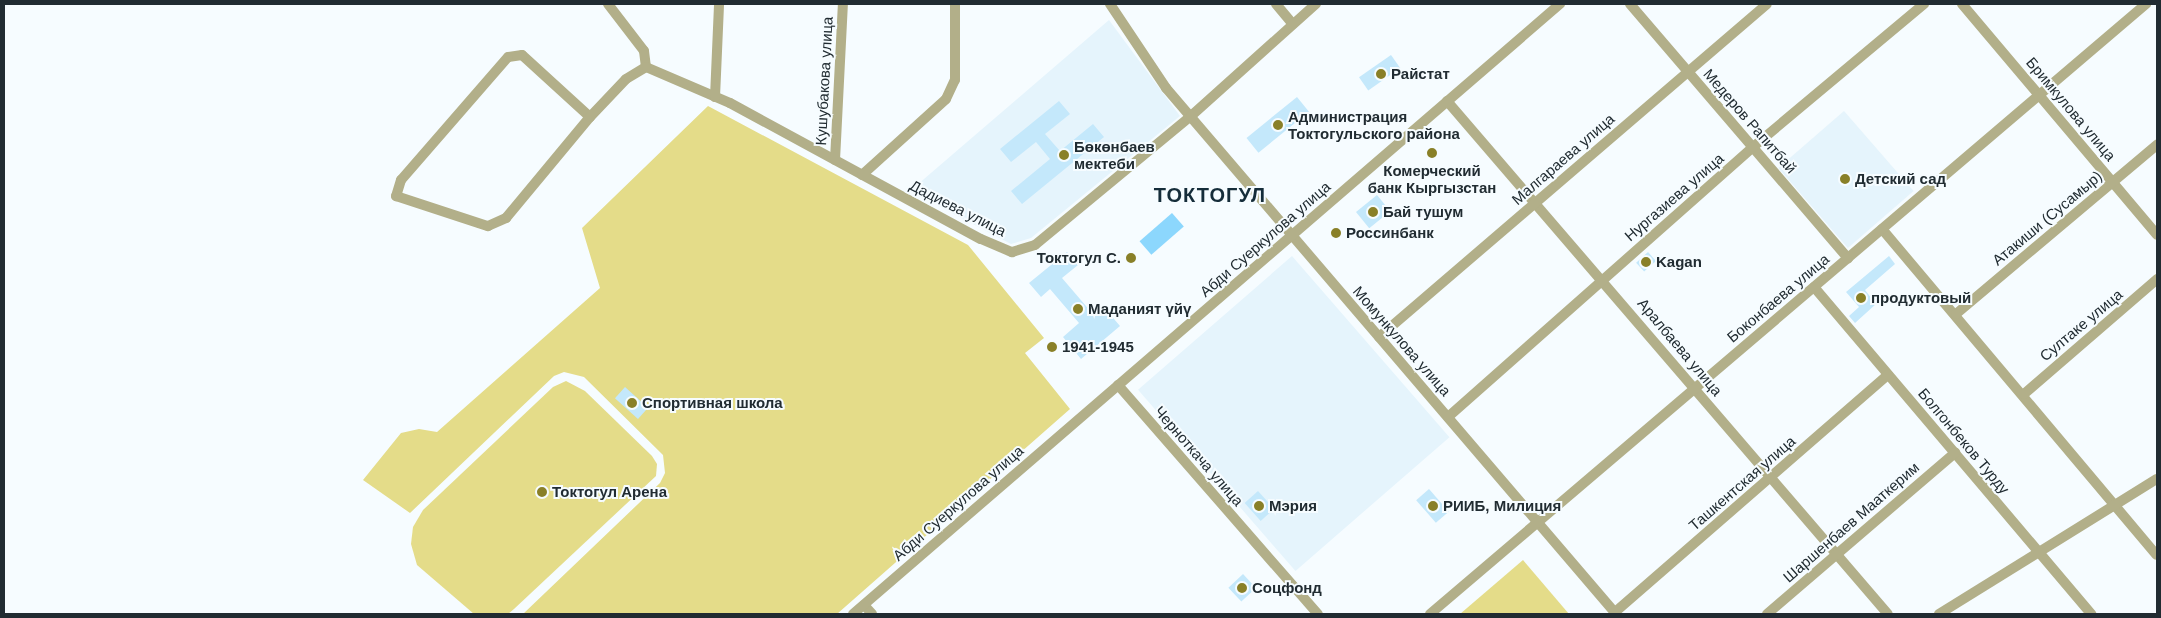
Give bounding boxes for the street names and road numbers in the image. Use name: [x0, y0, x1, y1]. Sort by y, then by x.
street label: Кушубакова улица: [812, 16, 836, 146]
street label: Бримкулова улица: [2022, 54, 2120, 164]
street label: Медеров Рапитбай: [1700, 65, 1800, 177]
street label: Малгараева улица: [1508, 110, 1618, 208]
street label: Нургазиева улица: [1621, 149, 1727, 245]
street label: Атакиши (Сусамыр): [1988, 167, 2106, 269]
street label: Дадиева улица: [907, 176, 1009, 240]
street label: Абди Суеркулова улица: [1196, 177, 1334, 301]
street label: Боконбаева улица: [1723, 250, 1833, 346]
street label: Момункулова улица: [1349, 282, 1455, 400]
street label: Султаке улица: [2036, 285, 2126, 365]
street label: Аралбаева улица: [1634, 295, 1726, 399]
street label: Болгонбеков Турду: [1915, 385, 2013, 497]
street label: Черноткача улица: [1151, 402, 1247, 510]
street label: Ташкентская улица: [1685, 432, 1799, 534]
street label: Абди Суеркулова улица: [889, 441, 1027, 565]
street label: Шаршенбаев Мааткерим: [1779, 458, 1923, 586]

